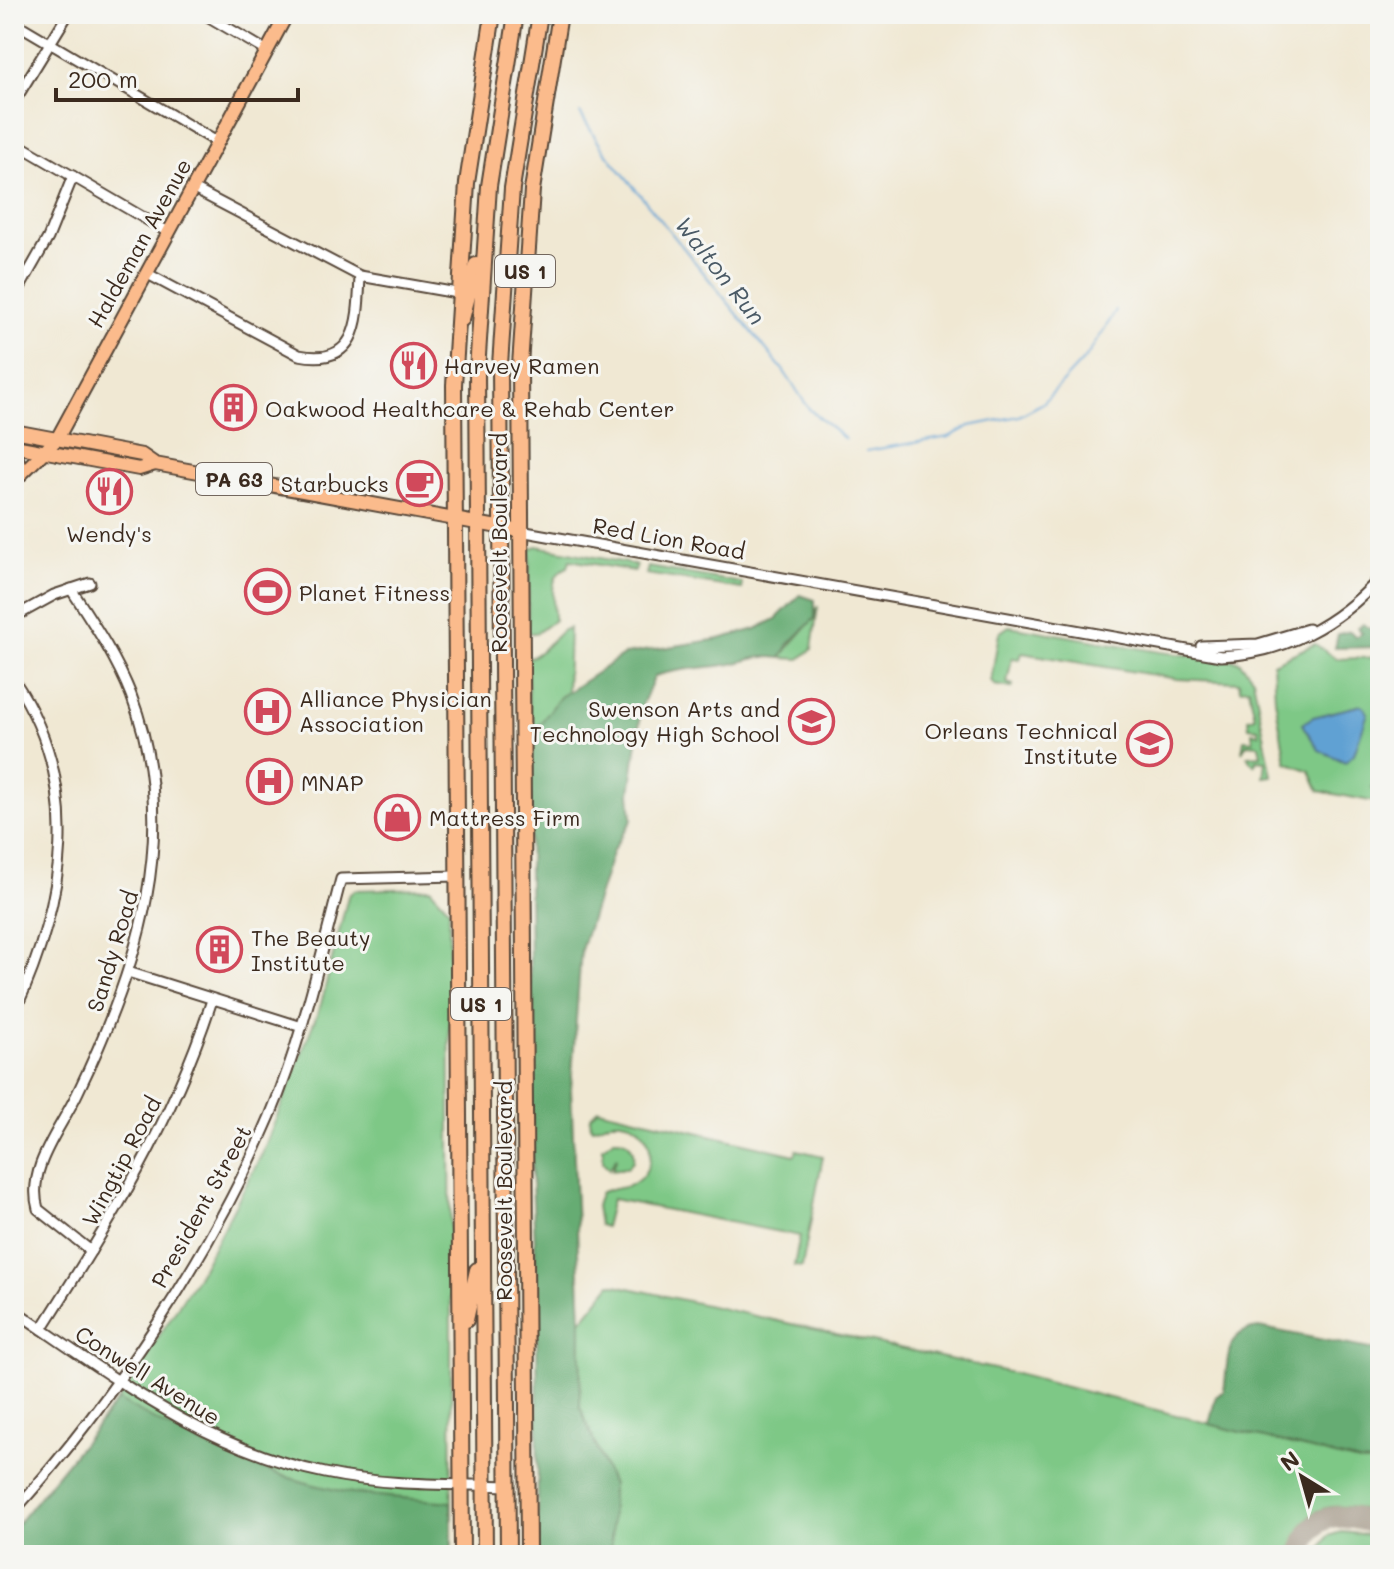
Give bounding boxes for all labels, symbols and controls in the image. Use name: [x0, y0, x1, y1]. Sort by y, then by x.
scale bar: [56, 52, 298, 102]
text: 200 m: [68, 63, 138, 94]
street label: Haldeman Avenue: [80, 153, 198, 333]
water label: Walton Run: [669, 209, 773, 331]
road number: US 1: [495, 255, 555, 287]
restaurant icon: Harvey Ramen: [389, 341, 437, 389]
place label: Harvey Ramen: [444, 351, 599, 380]
building icon: Oakwood Healthcare & Rehab Center: [210, 384, 258, 432]
place label: Oakwood Healthcare & Rehab Center: [265, 394, 675, 423]
street label: Roosevelt Boulevard: [484, 433, 513, 653]
cafe icon: Starbucks: [396, 459, 444, 507]
road number: PA 63: [196, 463, 272, 495]
restaurant icon: Wendy's: [85, 468, 133, 516]
place label: Starbucks: [281, 469, 389, 498]
street label: Red Lion Road: [591, 510, 747, 566]
place label: Wendy's: [66, 519, 152, 548]
sports icon: Planet Fitness: [244, 568, 292, 616]
place label: Planet Fitness: [299, 578, 450, 607]
place label: Alliance Physician Association: [299, 684, 492, 738]
hospital icon: Alliance Physician Association: [244, 687, 292, 735]
place label: Swenson Arts and Technology High School: [530, 694, 780, 748]
school or university icon: Swenson Arts and Technology High School: [787, 697, 835, 745]
place label: Orleans Technical Institute: [924, 716, 1118, 770]
school or university icon: Orleans Technical Institute: [1125, 719, 1173, 767]
hospital icon: MNAP: [246, 758, 294, 806]
place label: MNAP: [301, 768, 363, 797]
shop icon: Mattress Firm: [374, 793, 422, 841]
place label: Mattress Firm: [429, 803, 580, 832]
street label: Sandy Road: [80, 887, 144, 1015]
place label: The Beauty Institute: [251, 923, 371, 977]
building icon: The Beauty Institute: [196, 926, 244, 974]
road number: US 1: [451, 988, 511, 1020]
street label: Roosevelt Boulevard: [489, 1081, 518, 1301]
street label: Wingtip Road: [75, 1091, 167, 1231]
street label: President Street: [144, 1119, 258, 1293]
street label: Conwell Avenue: [70, 1319, 226, 1431]
north arrow: [1262, 1437, 1342, 1517]
text: N: [1274, 1444, 1305, 1477]

